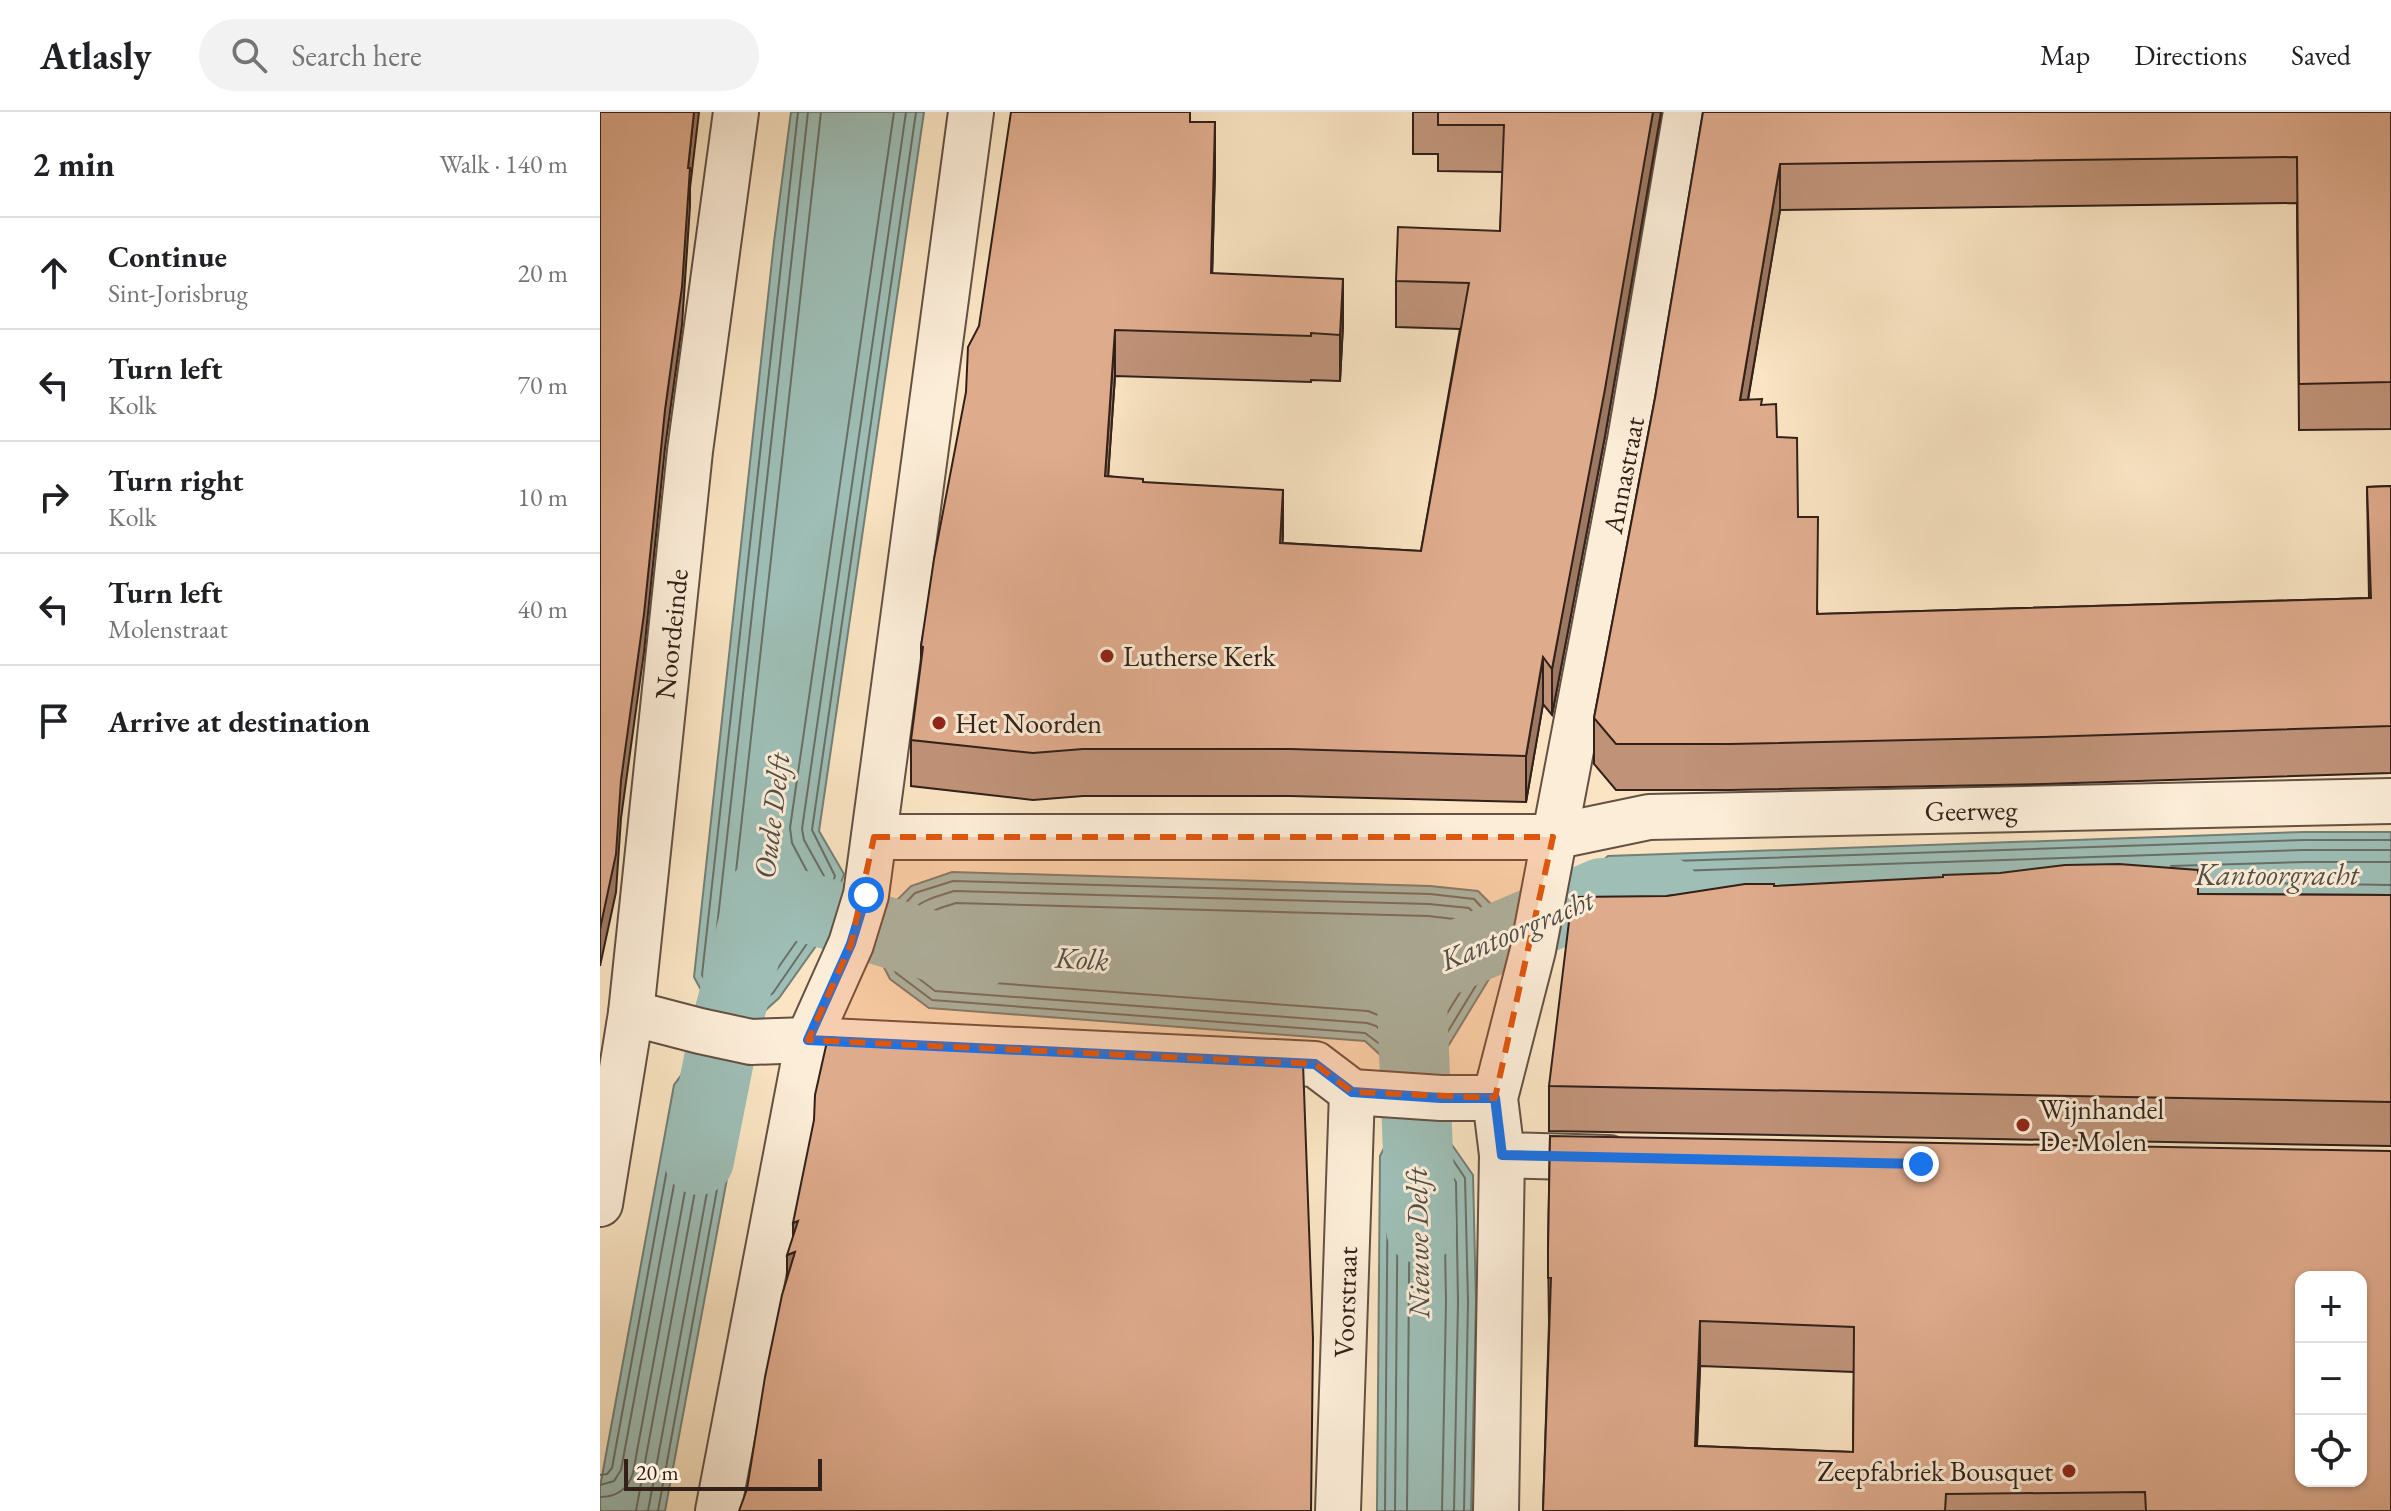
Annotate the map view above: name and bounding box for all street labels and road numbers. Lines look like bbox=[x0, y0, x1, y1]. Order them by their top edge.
street label: Annastraat bbox=[1594, 413, 1652, 538]
street label: Noordeinde bbox=[646, 567, 696, 701]
street label: Geerweg bbox=[1924, 791, 2019, 829]
street label: Voorstraat bbox=[1325, 1245, 1365, 1358]

